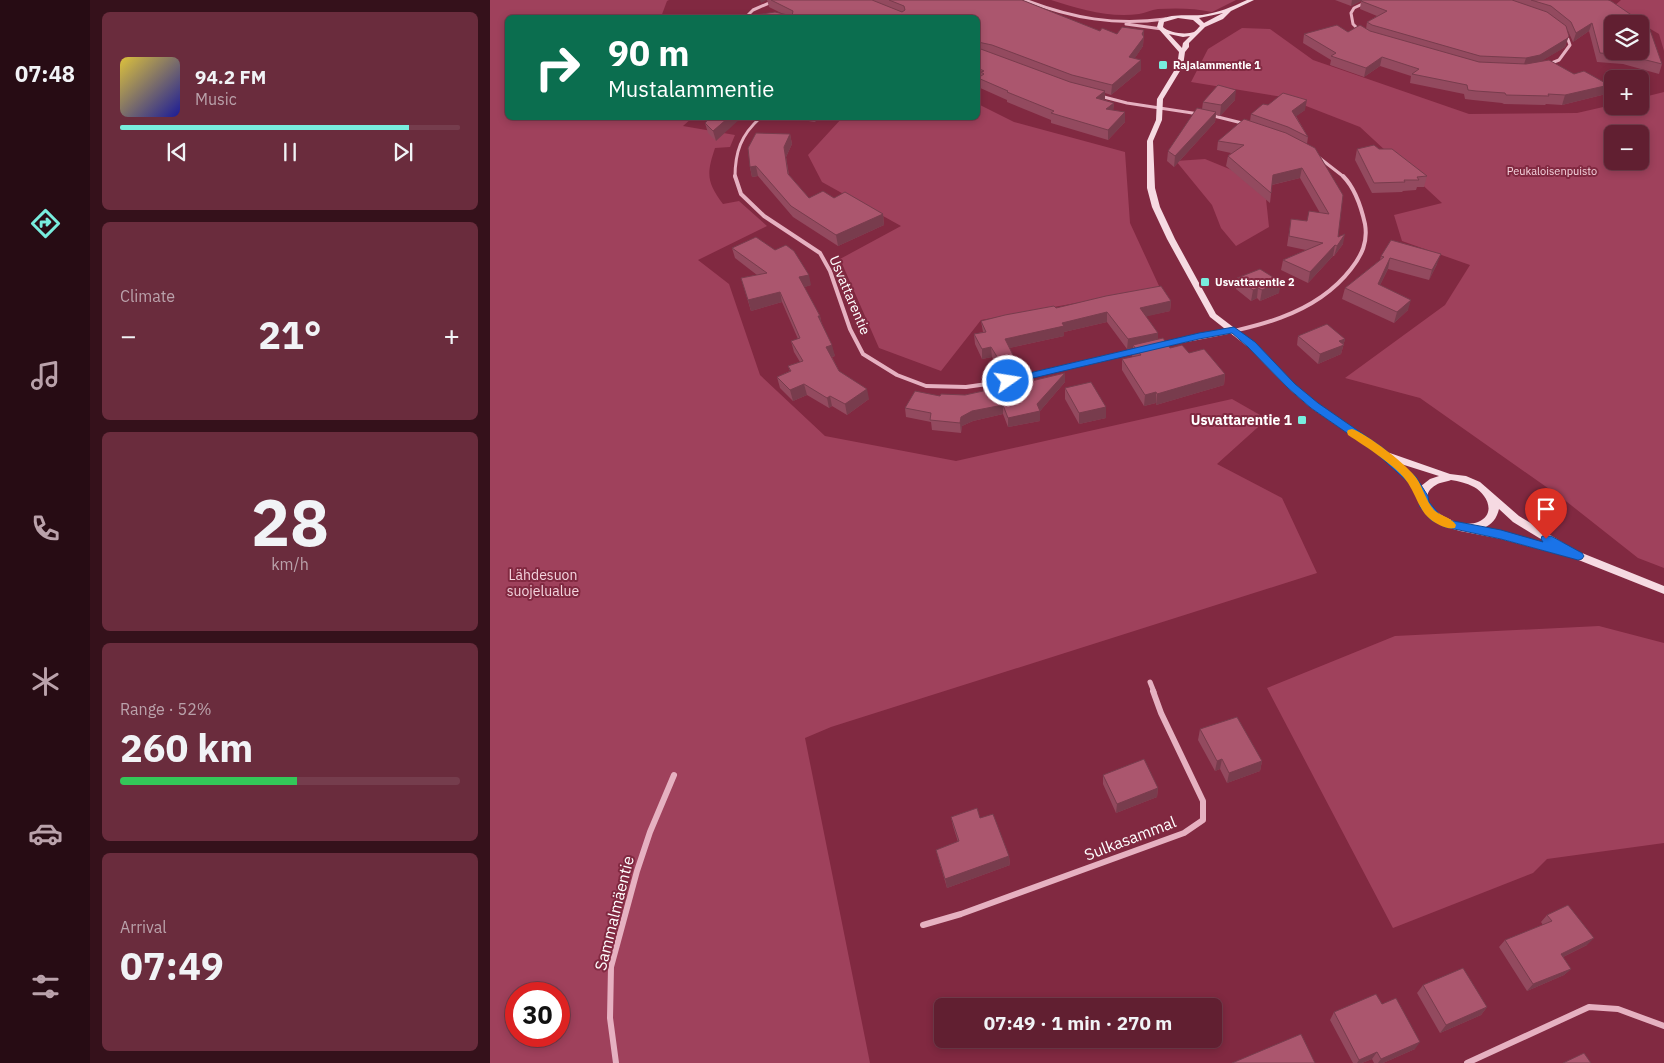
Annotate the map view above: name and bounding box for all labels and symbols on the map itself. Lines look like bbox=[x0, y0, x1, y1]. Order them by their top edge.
place label: Rajalammentie 1 bbox=[1173, 58, 1261, 72]
marker: Rajalammentie 1 bbox=[1157, 59, 1169, 71]
park label: Peukaloisenpuisto bbox=[1507, 164, 1597, 178]
street label: Usvattarentie bbox=[825, 253, 875, 338]
place label: Usvattarentie 2 bbox=[1215, 275, 1295, 289]
marker: Usvattarentie 2 bbox=[1199, 276, 1211, 288]
position arrow bbox=[981, 354, 1033, 406]
place label: Usvattarentie 1 bbox=[1191, 411, 1293, 429]
marker: Usvattarentie 1 bbox=[1296, 414, 1308, 426]
pin bbox=[1525, 488, 1567, 539]
park label: Lähdesuon suojelualue bbox=[507, 566, 580, 600]
street label: Sulkasammal bbox=[1081, 811, 1179, 865]
street label: Sammalmäentie bbox=[590, 853, 638, 972]
speed limit sign: 30 bbox=[505, 982, 570, 1047]

